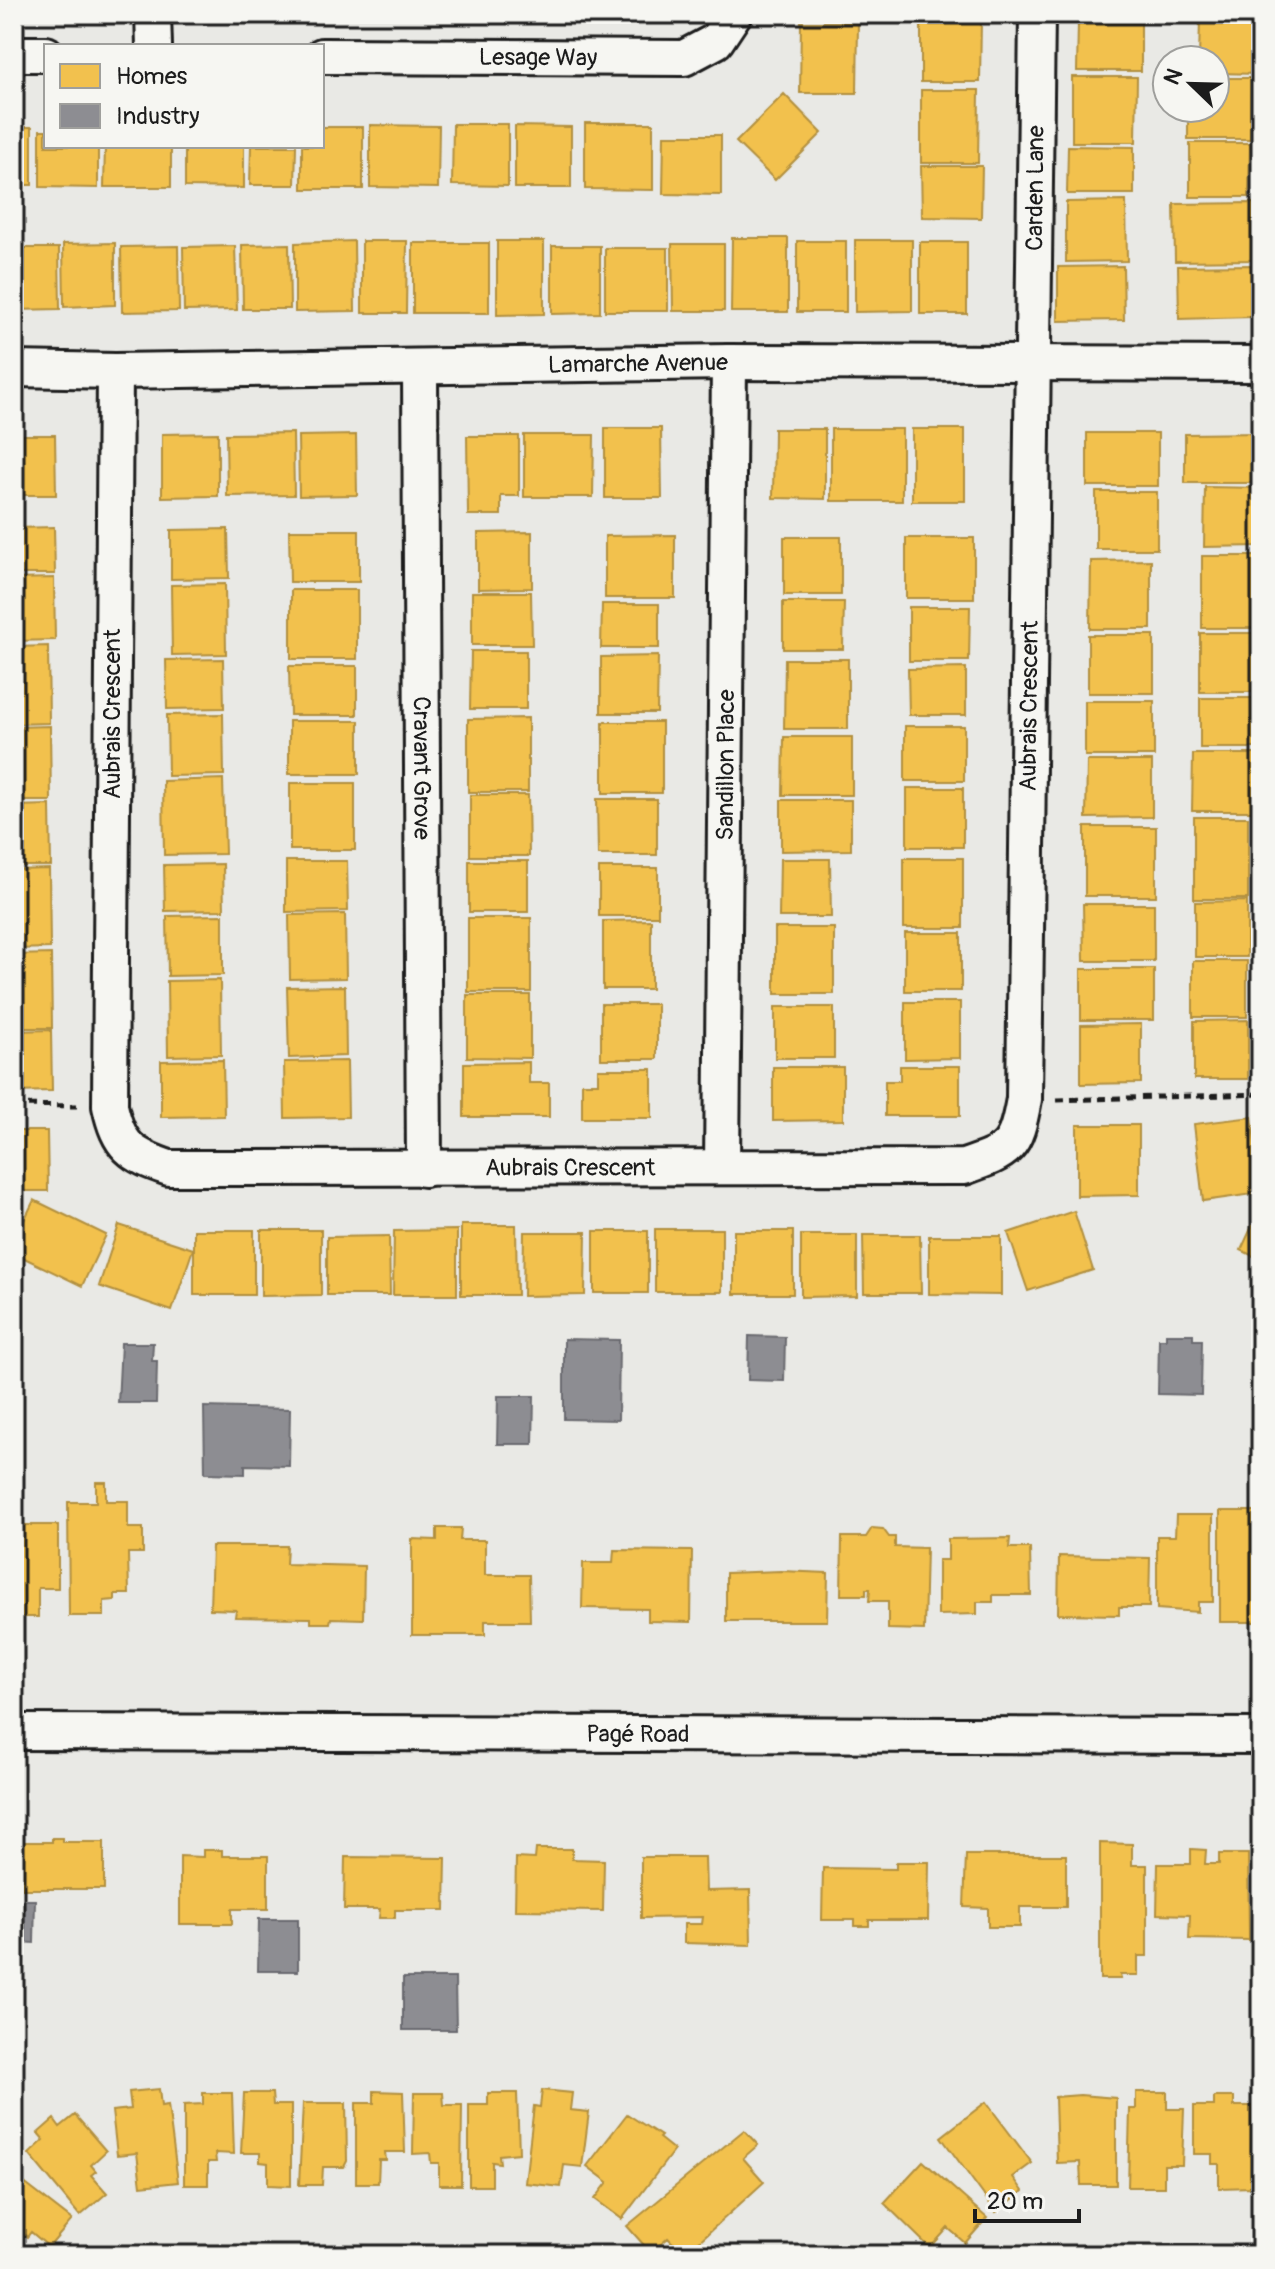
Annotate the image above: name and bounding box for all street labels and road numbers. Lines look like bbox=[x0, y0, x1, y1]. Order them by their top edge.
street label: Lesage Way bbox=[479, 42, 597, 72]
street label: Carden Lane bbox=[1020, 125, 1050, 251]
street label: Lamarche Avenue bbox=[548, 348, 728, 379]
street label: Aubrais Crescent bbox=[1013, 620, 1044, 791]
street label: Aubrais Crescent bbox=[98, 628, 127, 799]
street label: Sandillon Place bbox=[710, 689, 741, 841]
street label: Cravant Grove bbox=[407, 696, 437, 840]
street label: Aubrais Crescent bbox=[485, 1153, 656, 1182]
street label: Pagé Road bbox=[586, 1719, 690, 1749]

